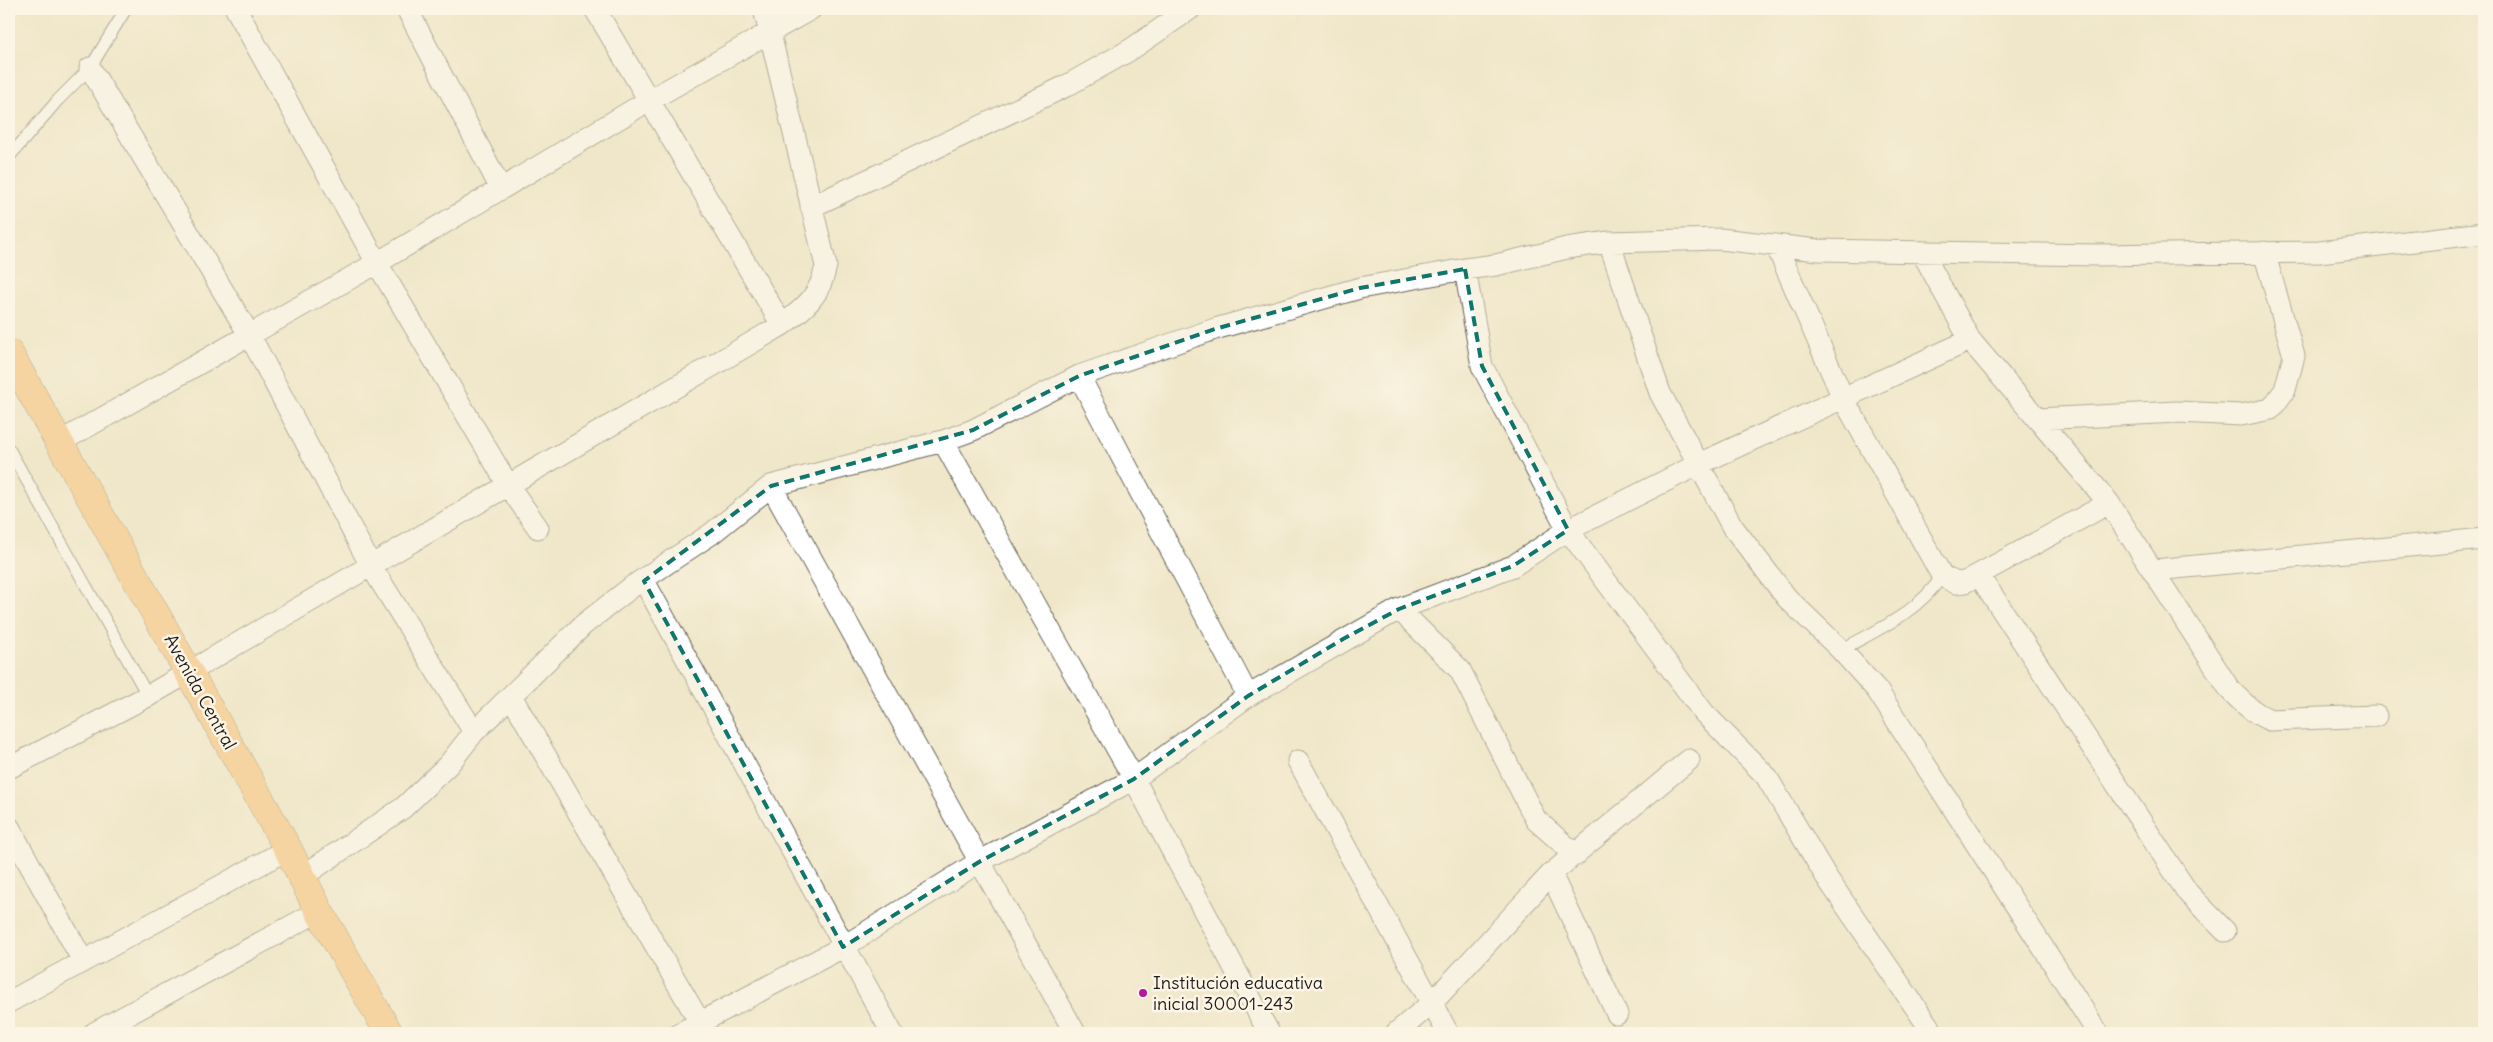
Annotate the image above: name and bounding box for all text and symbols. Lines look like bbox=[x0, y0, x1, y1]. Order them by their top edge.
street label: Avenida Central bbox=[159, 630, 242, 753]
place label: Institución educativa inicial 30001-243 bbox=[1153, 971, 1323, 1015]
marker: Institución educativa inicial 30001-243 bbox=[1137, 987, 1149, 999]

